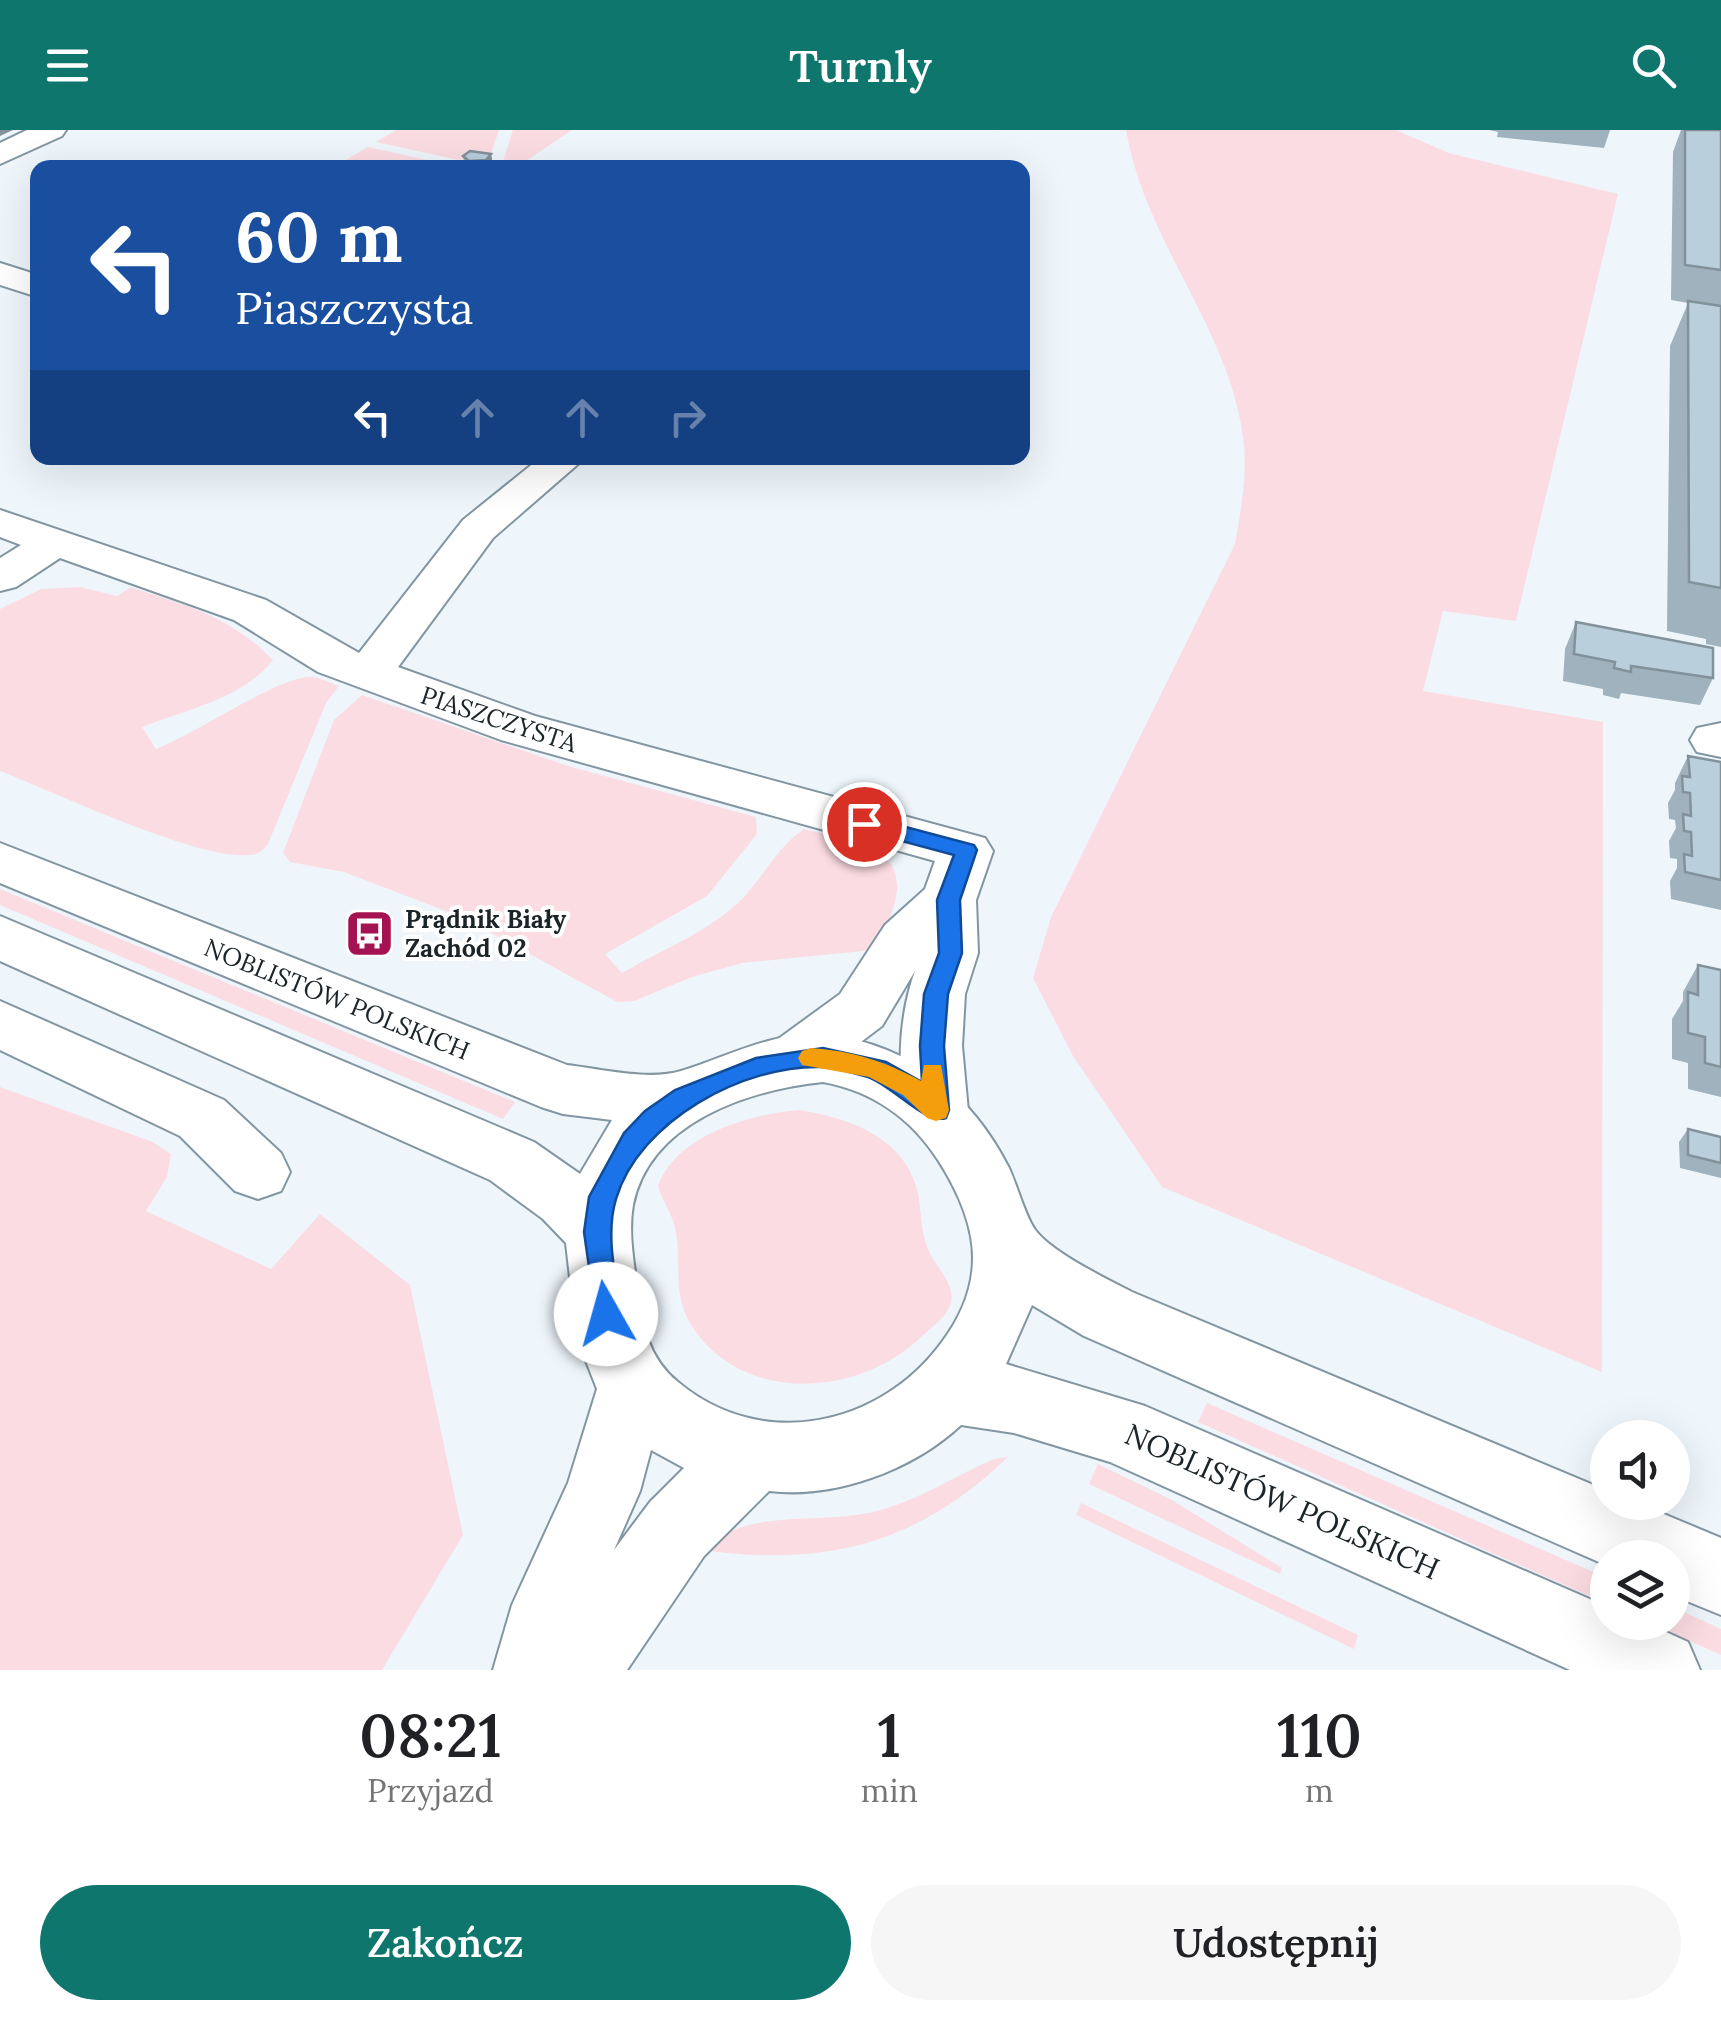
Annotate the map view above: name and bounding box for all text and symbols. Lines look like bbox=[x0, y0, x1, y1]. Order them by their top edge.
text: Turnly bbox=[789, 37, 932, 94]
icon: menu bbox=[40, 38, 95, 93]
icon: search bbox=[1626, 38, 1681, 93]
text: 60 m bbox=[235, 192, 403, 281]
icon: left bbox=[70, 200, 200, 330]
text: Piaszczysta bbox=[235, 279, 474, 336]
icon: left bbox=[345, 390, 400, 445]
icon: ahead bbox=[450, 390, 505, 445]
icon: ahead bbox=[555, 390, 610, 445]
icon: right bbox=[660, 390, 715, 445]
street label: PIASZCZYSTA bbox=[417, 679, 581, 759]
pin bbox=[822, 782, 907, 867]
icon: arrive bbox=[837, 797, 892, 852]
place label: Prądnik Biały Zachód 02 bbox=[405, 903, 567, 964]
bus stop icon: Prądnik Biały Zachód 02 bbox=[344, 907, 396, 959]
street label: NOBLISTÓW POLSKICH bbox=[200, 931, 474, 1067]
position arrow bbox=[554, 1262, 658, 1366]
street label: NOBLISTÓW POLSKICH bbox=[1119, 1415, 1445, 1588]
map controls bbox=[1590, 1420, 1690, 1640]
button: sound bbox=[1590, 1420, 1690, 1520]
button: layers bbox=[1590, 1540, 1690, 1640]
text: 08:21 bbox=[359, 1697, 502, 1773]
text: 1 bbox=[878, 1697, 901, 1773]
text: 110 bbox=[1277, 1697, 1362, 1773]
text: Przyjazd bbox=[367, 1770, 494, 1811]
text: min bbox=[861, 1770, 918, 1811]
text: m bbox=[1305, 1770, 1334, 1811]
button: Zakończ bbox=[40, 1885, 851, 2000]
button: Udostępnij bbox=[871, 1885, 1681, 2000]

